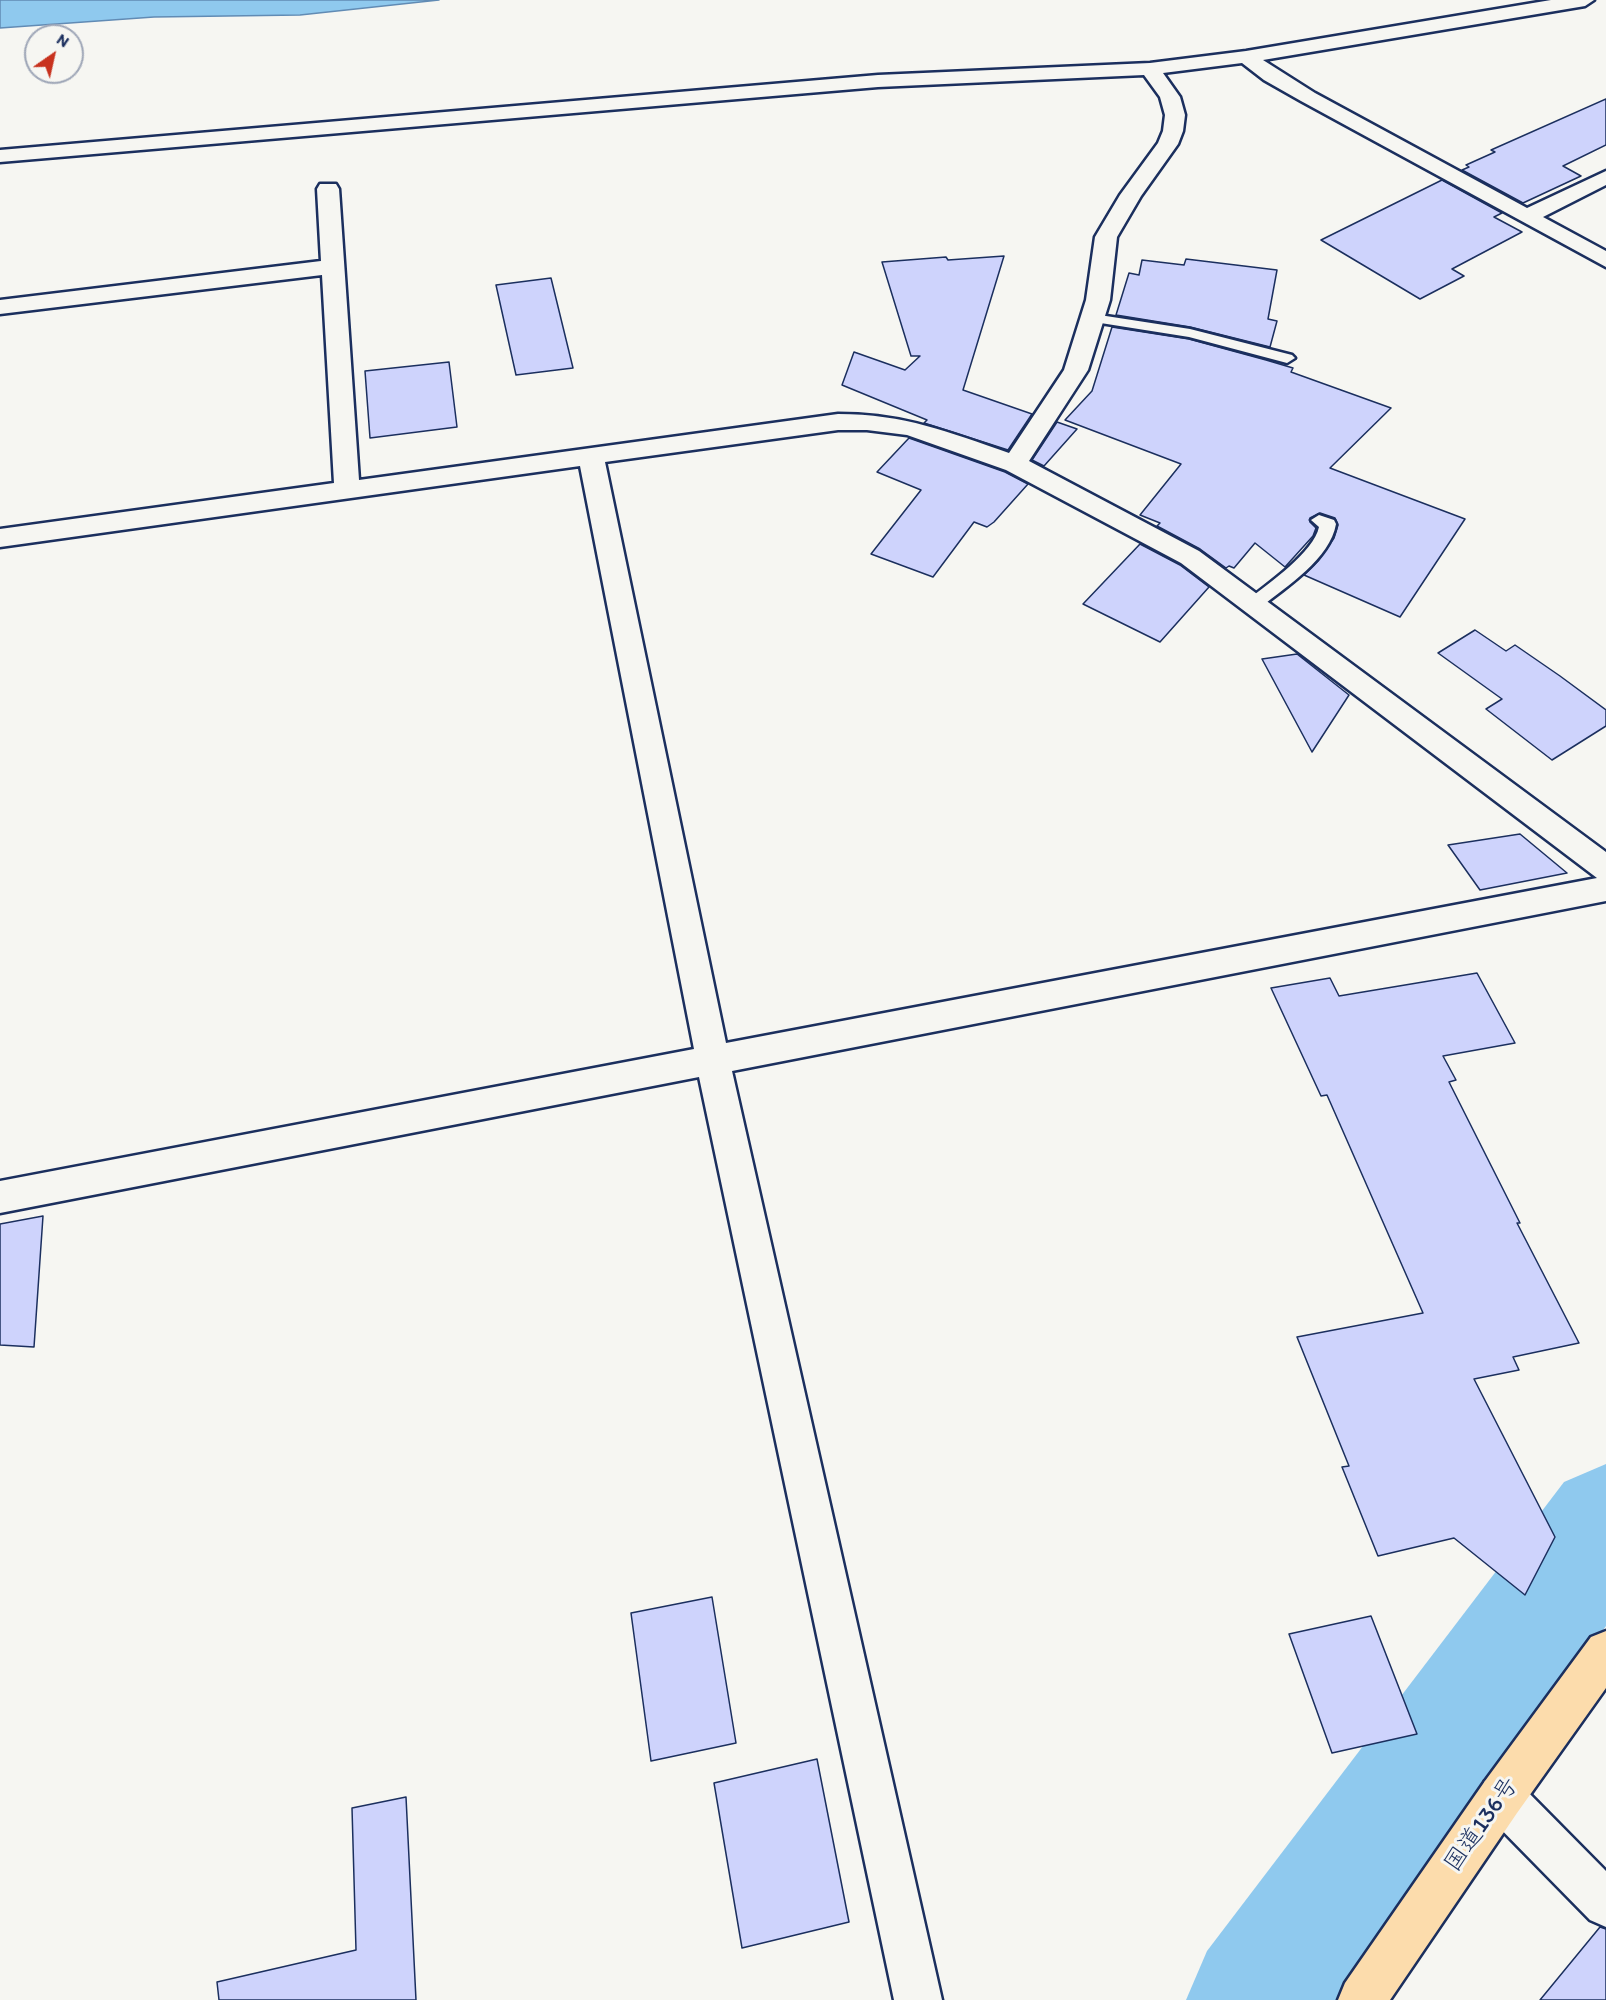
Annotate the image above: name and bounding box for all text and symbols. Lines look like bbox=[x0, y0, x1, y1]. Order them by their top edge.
north arrow bbox=[24, 24, 84, 84]
text: N bbox=[53, 29, 73, 51]
street label: 国道136号 bbox=[1439, 1772, 1525, 1878]

